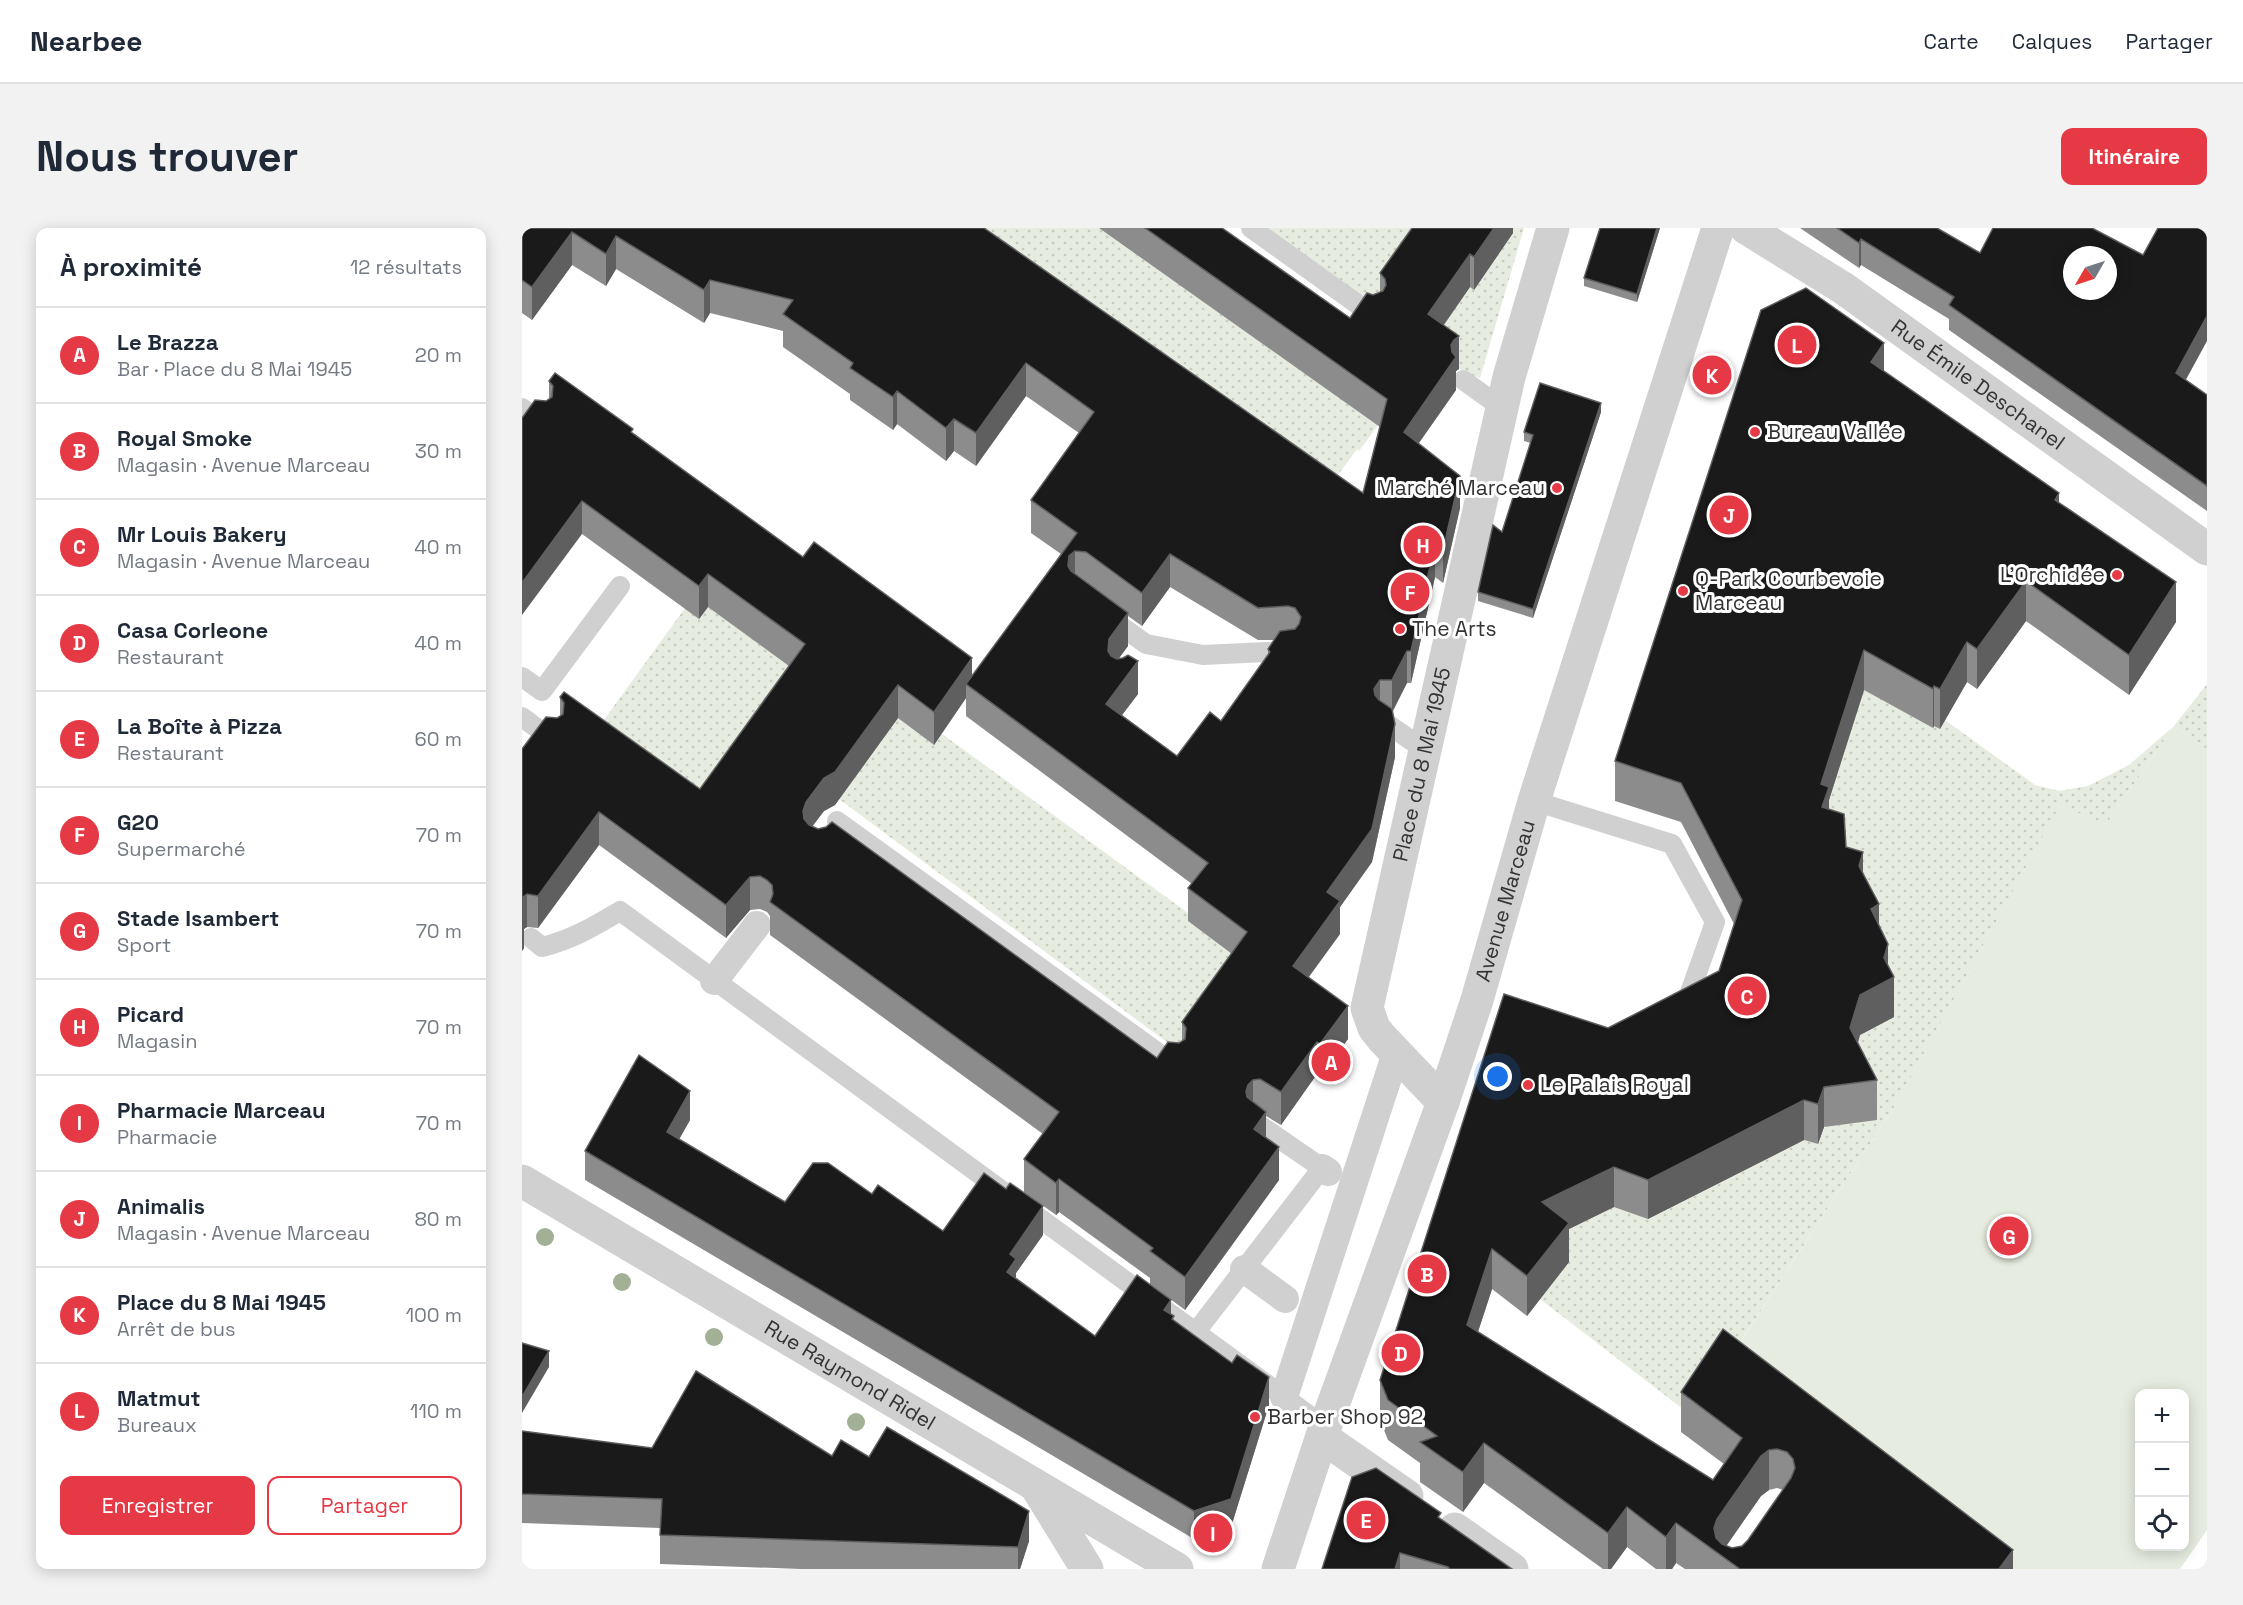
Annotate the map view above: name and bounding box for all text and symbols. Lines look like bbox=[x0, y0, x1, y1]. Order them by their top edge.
text: Nearbee bbox=[30, 23, 142, 59]
text: Carte bbox=[1924, 28, 1979, 55]
text: Calques bbox=[2012, 28, 2092, 55]
text: Partager bbox=[2125, 28, 2213, 55]
button: Itinéraire bbox=[2061, 128, 2207, 185]
text: Nous trouver bbox=[36, 130, 298, 183]
north arrow bbox=[2063, 246, 2117, 300]
text: À proximité bbox=[60, 250, 202, 284]
text: 12 résultats bbox=[350, 254, 462, 280]
street label: Rue Émile Deschanel bbox=[1886, 313, 2070, 456]
pin: L bbox=[1778, 322, 1816, 368]
text: Le Brazza bbox=[117, 328, 219, 356]
text: A bbox=[73, 342, 86, 368]
text: 20 m bbox=[415, 342, 462, 368]
pin: K bbox=[1692, 352, 1732, 398]
text: Bar · Place du 8 Mai 1945 bbox=[117, 356, 352, 382]
place label: Bureau Vallée bbox=[1767, 418, 1903, 445]
text: Royal Smoke bbox=[117, 424, 252, 452]
marker: Bureau Vallée bbox=[1748, 425, 1762, 439]
text: B bbox=[73, 438, 86, 464]
text: 30 m bbox=[415, 438, 462, 464]
text: Magasin · Avenue Marceau bbox=[117, 452, 370, 478]
place label: Marché Marceau bbox=[1377, 474, 1545, 501]
marker: Marché Marceau bbox=[1550, 481, 1564, 495]
pin: J bbox=[1710, 492, 1748, 538]
text: Mr Louis Bakery bbox=[117, 520, 287, 548]
pin: H bbox=[1404, 522, 1442, 568]
text: C bbox=[73, 534, 86, 560]
text: 40 m bbox=[414, 534, 462, 560]
text: Magasin · Avenue Marceau bbox=[117, 548, 370, 574]
place label: L'Orchidée bbox=[2000, 561, 2105, 588]
place label: Q-Park Courbevoie Marceau bbox=[1695, 565, 1882, 616]
marker: L'Orchidée bbox=[2110, 568, 2124, 582]
pin: F bbox=[1390, 570, 1430, 614]
marker: Q-Park Courbevoie Marceau bbox=[1676, 584, 1690, 598]
place label: The Arts bbox=[1412, 615, 1497, 642]
text: Casa Corleone bbox=[117, 616, 268, 644]
marker: The Arts bbox=[1393, 622, 1407, 636]
text: D bbox=[73, 630, 86, 656]
text: 40 m bbox=[414, 630, 462, 656]
text: Restaurant bbox=[117, 644, 224, 670]
street label: Place du 8 Mai 1945 bbox=[1386, 665, 1456, 864]
text: La Boîte à Pizza bbox=[117, 712, 282, 740]
text: E bbox=[74, 726, 85, 752]
text: 60 m bbox=[415, 726, 462, 752]
text: Restaurant bbox=[117, 740, 224, 766]
text: G20 bbox=[117, 808, 159, 836]
street label: Avenue Marceau bbox=[1469, 817, 1541, 985]
text: F bbox=[74, 822, 85, 848]
text: 70 m bbox=[416, 822, 462, 848]
text: Supermarché bbox=[117, 836, 246, 862]
text: Stade Isambert bbox=[117, 904, 279, 932]
text: G bbox=[73, 918, 86, 944]
text: 70 m bbox=[416, 918, 462, 944]
text: Sport bbox=[117, 932, 171, 958]
pin: C bbox=[1728, 974, 1766, 1018]
text: Picard bbox=[117, 1000, 184, 1028]
text: H bbox=[73, 1014, 86, 1040]
text: 70 m bbox=[416, 1014, 462, 1040]
text: Magasin bbox=[117, 1028, 198, 1054]
pin: A bbox=[1312, 1040, 1350, 1084]
your location bbox=[1483, 1062, 1512, 1091]
place label: Le Palais Royal bbox=[1540, 1071, 1689, 1098]
marker: Le Palais Royal bbox=[1521, 1078, 1535, 1092]
text: Pharmacie Marceau bbox=[117, 1096, 326, 1124]
text: I bbox=[77, 1110, 82, 1136]
text: 70 m bbox=[416, 1110, 462, 1136]
text: Pharmacie bbox=[117, 1124, 217, 1150]
text: Animalis bbox=[117, 1192, 205, 1220]
text: J bbox=[73, 1206, 86, 1232]
text: 80 m bbox=[414, 1206, 462, 1232]
pin: G bbox=[1990, 1214, 2028, 1258]
text: Magasin · Avenue Marceau bbox=[117, 1220, 370, 1246]
pin: B bbox=[1408, 1252, 1446, 1296]
text: Place du 8 Mai 1945 bbox=[117, 1288, 326, 1316]
text: K bbox=[73, 1302, 86, 1328]
text: 100 m bbox=[406, 1302, 462, 1328]
street label: Rue Raymond Ridel bbox=[760, 1314, 941, 1436]
text: Arrêt de bus bbox=[117, 1316, 236, 1342]
pin: D bbox=[1382, 1330, 1420, 1376]
text: Matmut bbox=[117, 1384, 201, 1412]
map controls bbox=[2135, 1389, 2189, 1551]
button: + bbox=[2135, 1389, 2189, 1443]
text: L bbox=[74, 1398, 85, 1424]
text: 110 m bbox=[410, 1398, 462, 1424]
place label: Barber Shop 92 bbox=[1267, 1403, 1423, 1430]
marker: Barber Shop 92 bbox=[1248, 1410, 1262, 1424]
text: Bureaux bbox=[117, 1412, 197, 1438]
button: − bbox=[2135, 1443, 2189, 1497]
button: Enregistrer bbox=[60, 1476, 255, 1535]
button: Partager bbox=[267, 1476, 462, 1535]
button: locate bbox=[2135, 1497, 2189, 1551]
pin: E bbox=[1346, 1498, 1386, 1542]
pin: I bbox=[1194, 1510, 1232, 1556]

